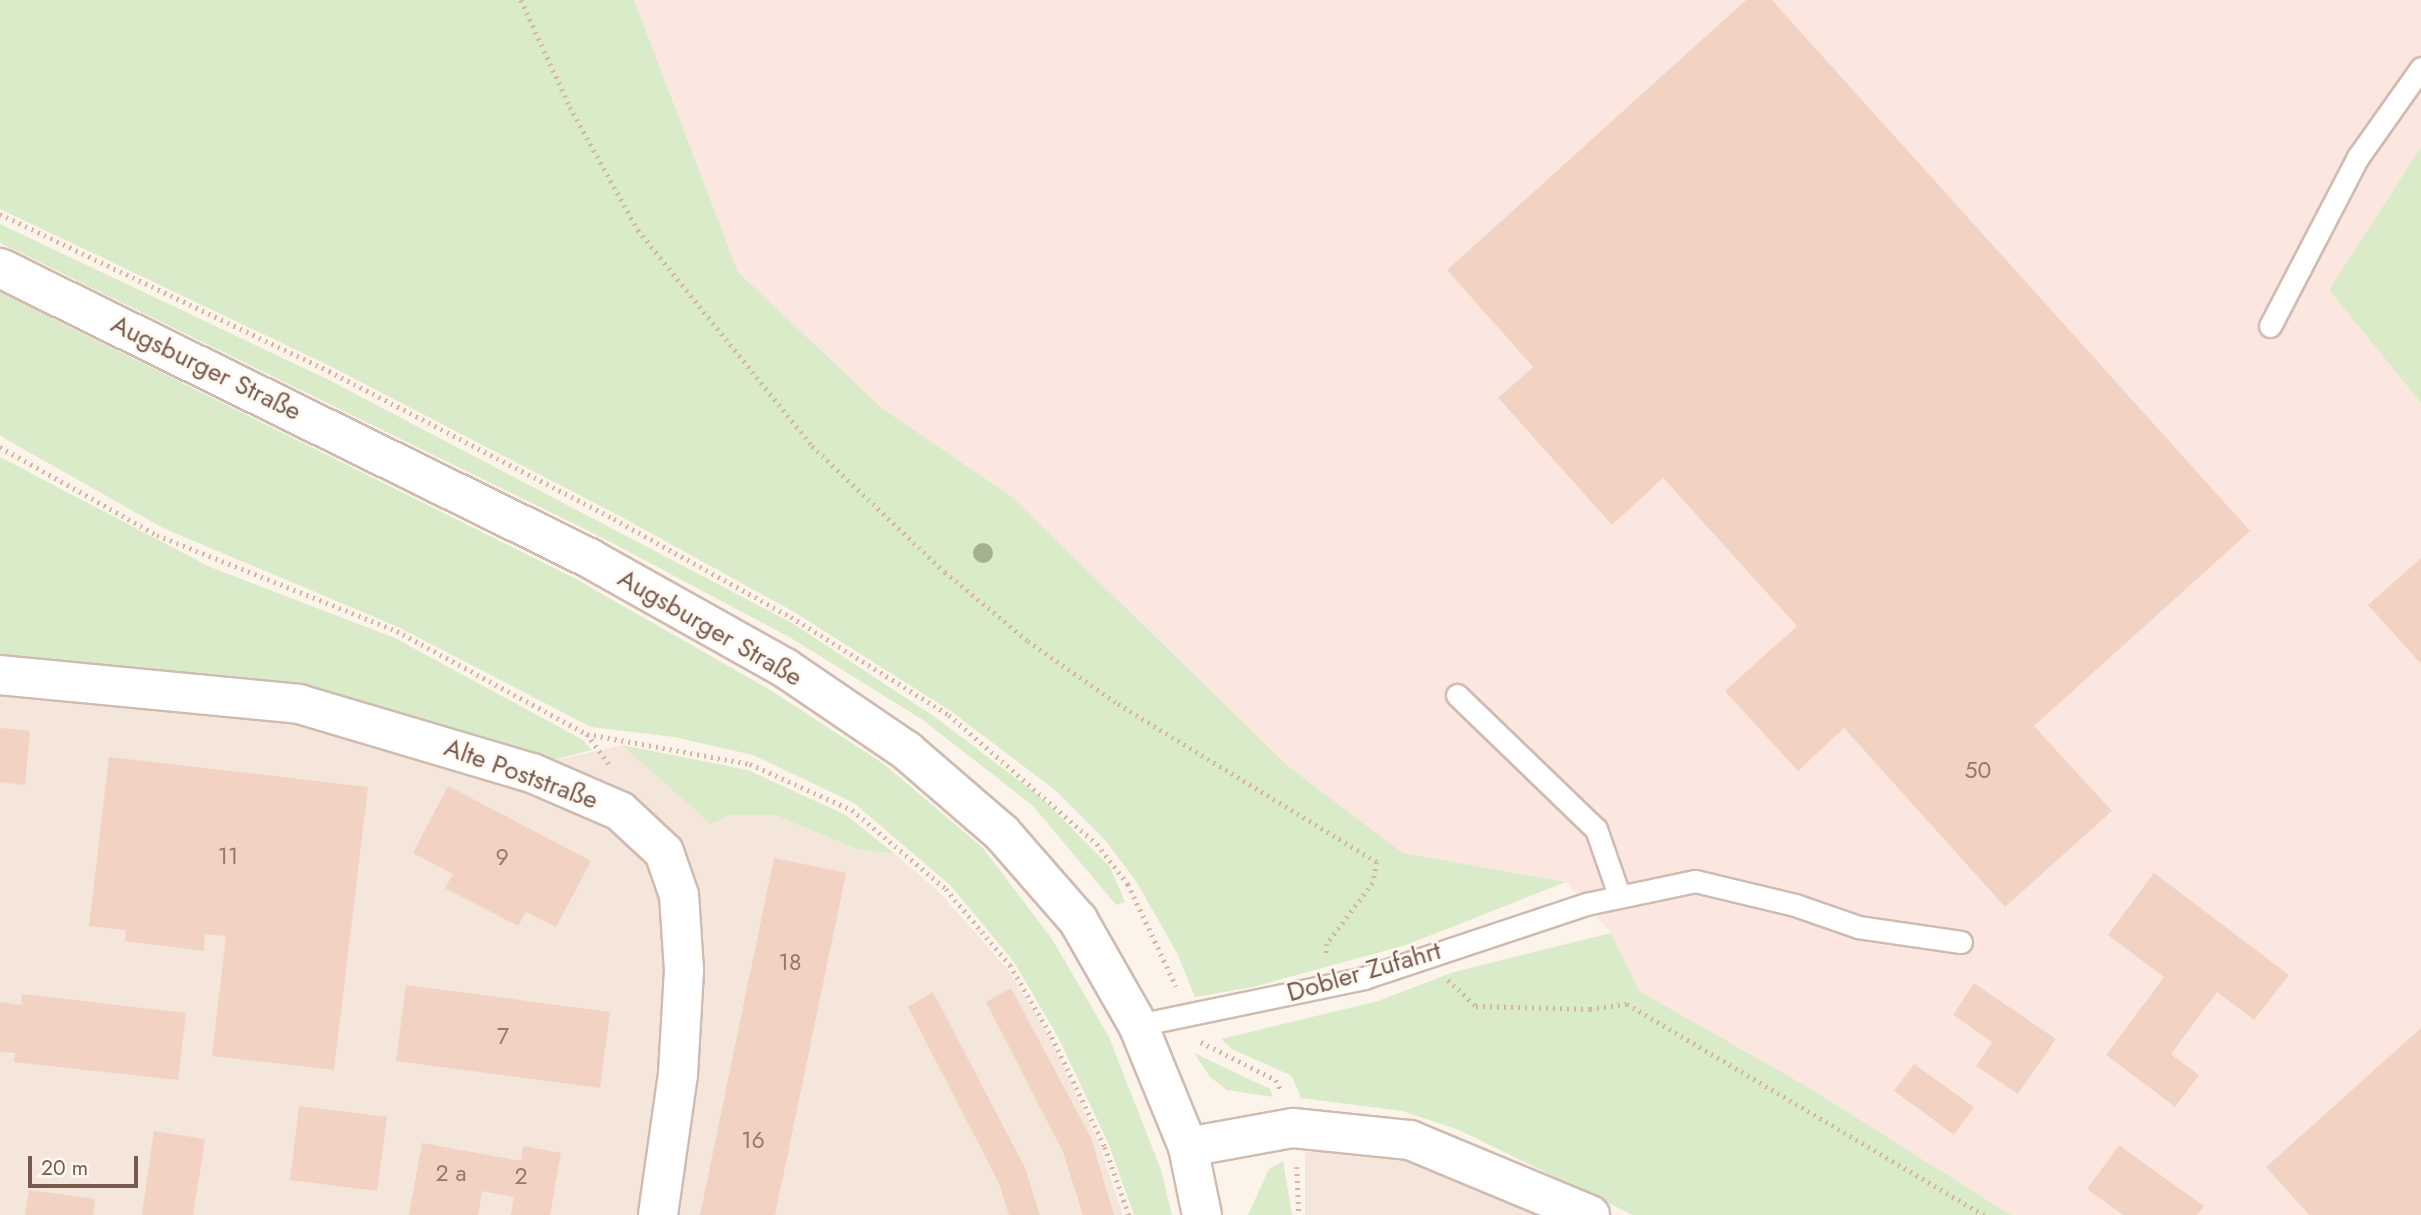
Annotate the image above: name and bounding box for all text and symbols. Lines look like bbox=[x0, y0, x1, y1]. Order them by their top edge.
street label: Augsburger Straße bbox=[106, 308, 306, 428]
street label: Augsburger Straße bbox=[612, 563, 808, 693]
street label: Alte Poststraße bbox=[440, 732, 602, 816]
house number: 50 bbox=[1965, 756, 1991, 784]
house number: 11 bbox=[218, 842, 238, 870]
house number: 9 bbox=[495, 843, 509, 871]
street label: Dobler Zufahrt bbox=[1283, 935, 1445, 1009]
house number: 18 bbox=[779, 948, 801, 976]
house number: 7 bbox=[497, 1022, 509, 1050]
house number: 16 bbox=[741, 1126, 765, 1154]
scale bar bbox=[32, 1142, 142, 1186]
text: 20 m bbox=[41, 1153, 88, 1183]
house number: 2 a bbox=[435, 1159, 467, 1187]
house number: 2 bbox=[514, 1162, 528, 1190]

